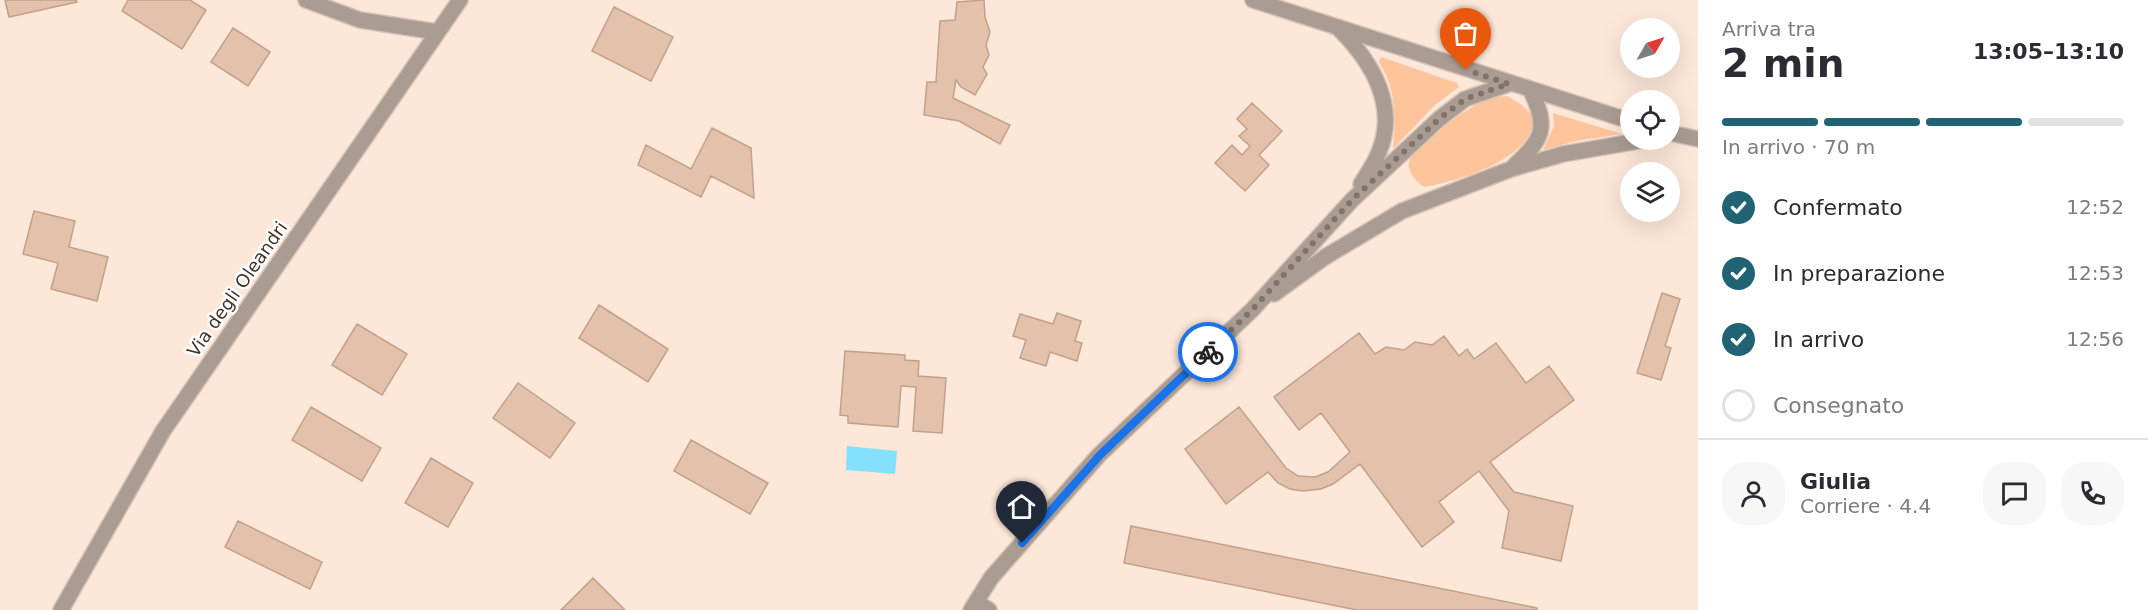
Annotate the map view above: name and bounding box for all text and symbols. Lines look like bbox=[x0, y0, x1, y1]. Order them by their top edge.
pin bbox=[1440, 8, 1491, 70]
icon: bag bbox=[1449, 17, 1482, 50]
text: Arriva tra bbox=[1722, 17, 1816, 41]
north arrow bbox=[1620, 18, 1680, 78]
map controls bbox=[1620, 18, 1680, 222]
text: 13:05–13:10 bbox=[1973, 39, 2124, 64]
text: 2 min bbox=[1722, 41, 1844, 86]
button: locate bbox=[1620, 90, 1680, 150]
text: In arrivo · 70 m bbox=[1722, 135, 1875, 159]
button: layers bbox=[1620, 162, 1680, 222]
icon: check bbox=[1722, 191, 1755, 224]
text: Confermato bbox=[1773, 195, 1903, 220]
text: 12:52 bbox=[2066, 195, 2124, 219]
street label: Via degli Oleandri bbox=[183, 218, 291, 360]
icon: check bbox=[1722, 257, 1755, 290]
text: In preparazione bbox=[1773, 261, 1945, 286]
text: 12:53 bbox=[2066, 261, 2124, 285]
courier bbox=[1178, 322, 1238, 382]
icon: check bbox=[1722, 323, 1755, 356]
text: In arrivo bbox=[1773, 327, 1864, 352]
text: 12:56 bbox=[2066, 327, 2124, 351]
icon: bike bbox=[1192, 336, 1225, 369]
text: Consegnato bbox=[1773, 393, 1904, 418]
button: person bbox=[1722, 462, 1785, 525]
button: chat bbox=[1983, 462, 2046, 525]
button: phone bbox=[2061, 462, 2124, 525]
text: Giulia bbox=[1800, 469, 1871, 494]
pin bbox=[996, 481, 1047, 543]
icon: home bbox=[1005, 490, 1038, 523]
text: Corriere · 4.4 bbox=[1800, 494, 1931, 518]

